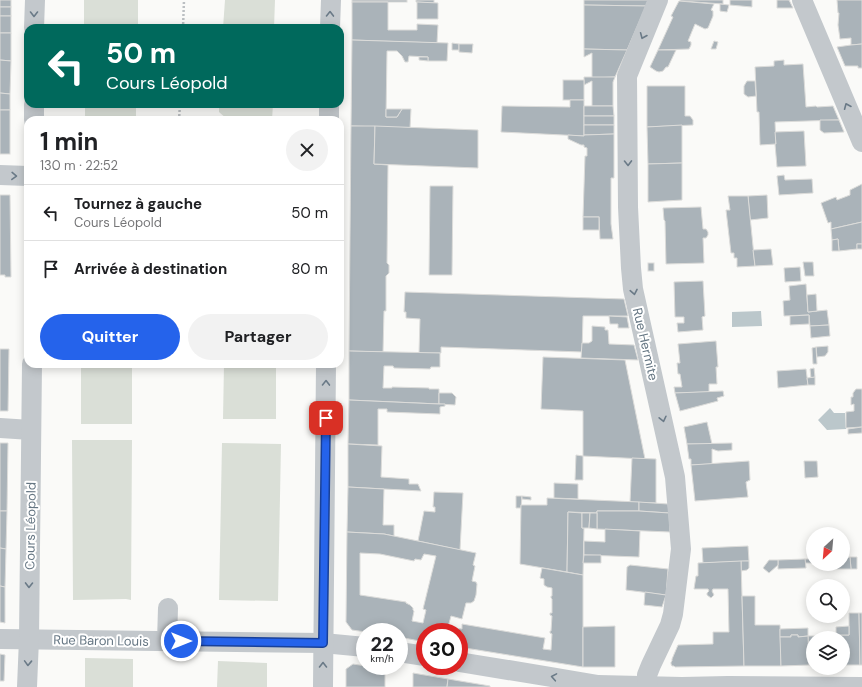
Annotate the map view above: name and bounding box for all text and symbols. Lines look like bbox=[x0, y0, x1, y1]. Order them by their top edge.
one-way arrow bbox=[30, 11, 38, 17]
one-way arrow bbox=[326, 11, 335, 17]
one-way arrow bbox=[640, 32, 648, 39]
text: 50 m bbox=[106, 35, 176, 72]
icon: left bbox=[40, 40, 92, 92]
text: Cours Léopold bbox=[106, 71, 228, 95]
one-way arrow bbox=[843, 103, 851, 110]
text: 1 min bbox=[40, 126, 98, 157]
button: close bbox=[286, 129, 328, 171]
text: 130 m · 22:52 bbox=[40, 157, 118, 174]
one-way arrow bbox=[623, 160, 632, 166]
one-way arrow bbox=[11, 171, 17, 180]
text: Tournez à gauche bbox=[74, 194, 202, 214]
icon: left bbox=[40, 202, 62, 224]
text: 50 m bbox=[291, 203, 328, 223]
text: Cours Léopold bbox=[74, 214, 162, 231]
icon: arrive bbox=[40, 258, 62, 280]
text: Arrivée à destination bbox=[74, 259, 227, 279]
text: 80 m bbox=[291, 259, 328, 279]
one-way arrow bbox=[630, 289, 638, 295]
street label: Rue Hermite bbox=[629, 306, 662, 382]
button: Quitter bbox=[40, 314, 180, 360]
button: Partager bbox=[188, 314, 328, 360]
one-way arrow bbox=[322, 380, 330, 386]
pin bbox=[309, 401, 343, 435]
icon: arrive bbox=[315, 407, 337, 429]
one-way arrow bbox=[658, 416, 666, 422]
street label: Cours Léopold bbox=[21, 482, 40, 570]
north arrow bbox=[806, 527, 850, 571]
map controls bbox=[806, 527, 850, 675]
button: search bbox=[806, 579, 850, 623]
one-way arrow bbox=[25, 582, 33, 588]
position arrow bbox=[160, 620, 202, 662]
speed limit sign: 30 bbox=[416, 623, 468, 675]
street label: Rue Baron Louis bbox=[53, 631, 149, 650]
text: 22 bbox=[370, 631, 394, 657]
button: layers bbox=[806, 631, 850, 675]
text: km/h bbox=[370, 652, 394, 665]
one-way arrow bbox=[24, 660, 32, 666]
one-way arrow bbox=[319, 662, 327, 668]
one-way arrow bbox=[551, 674, 557, 682]

